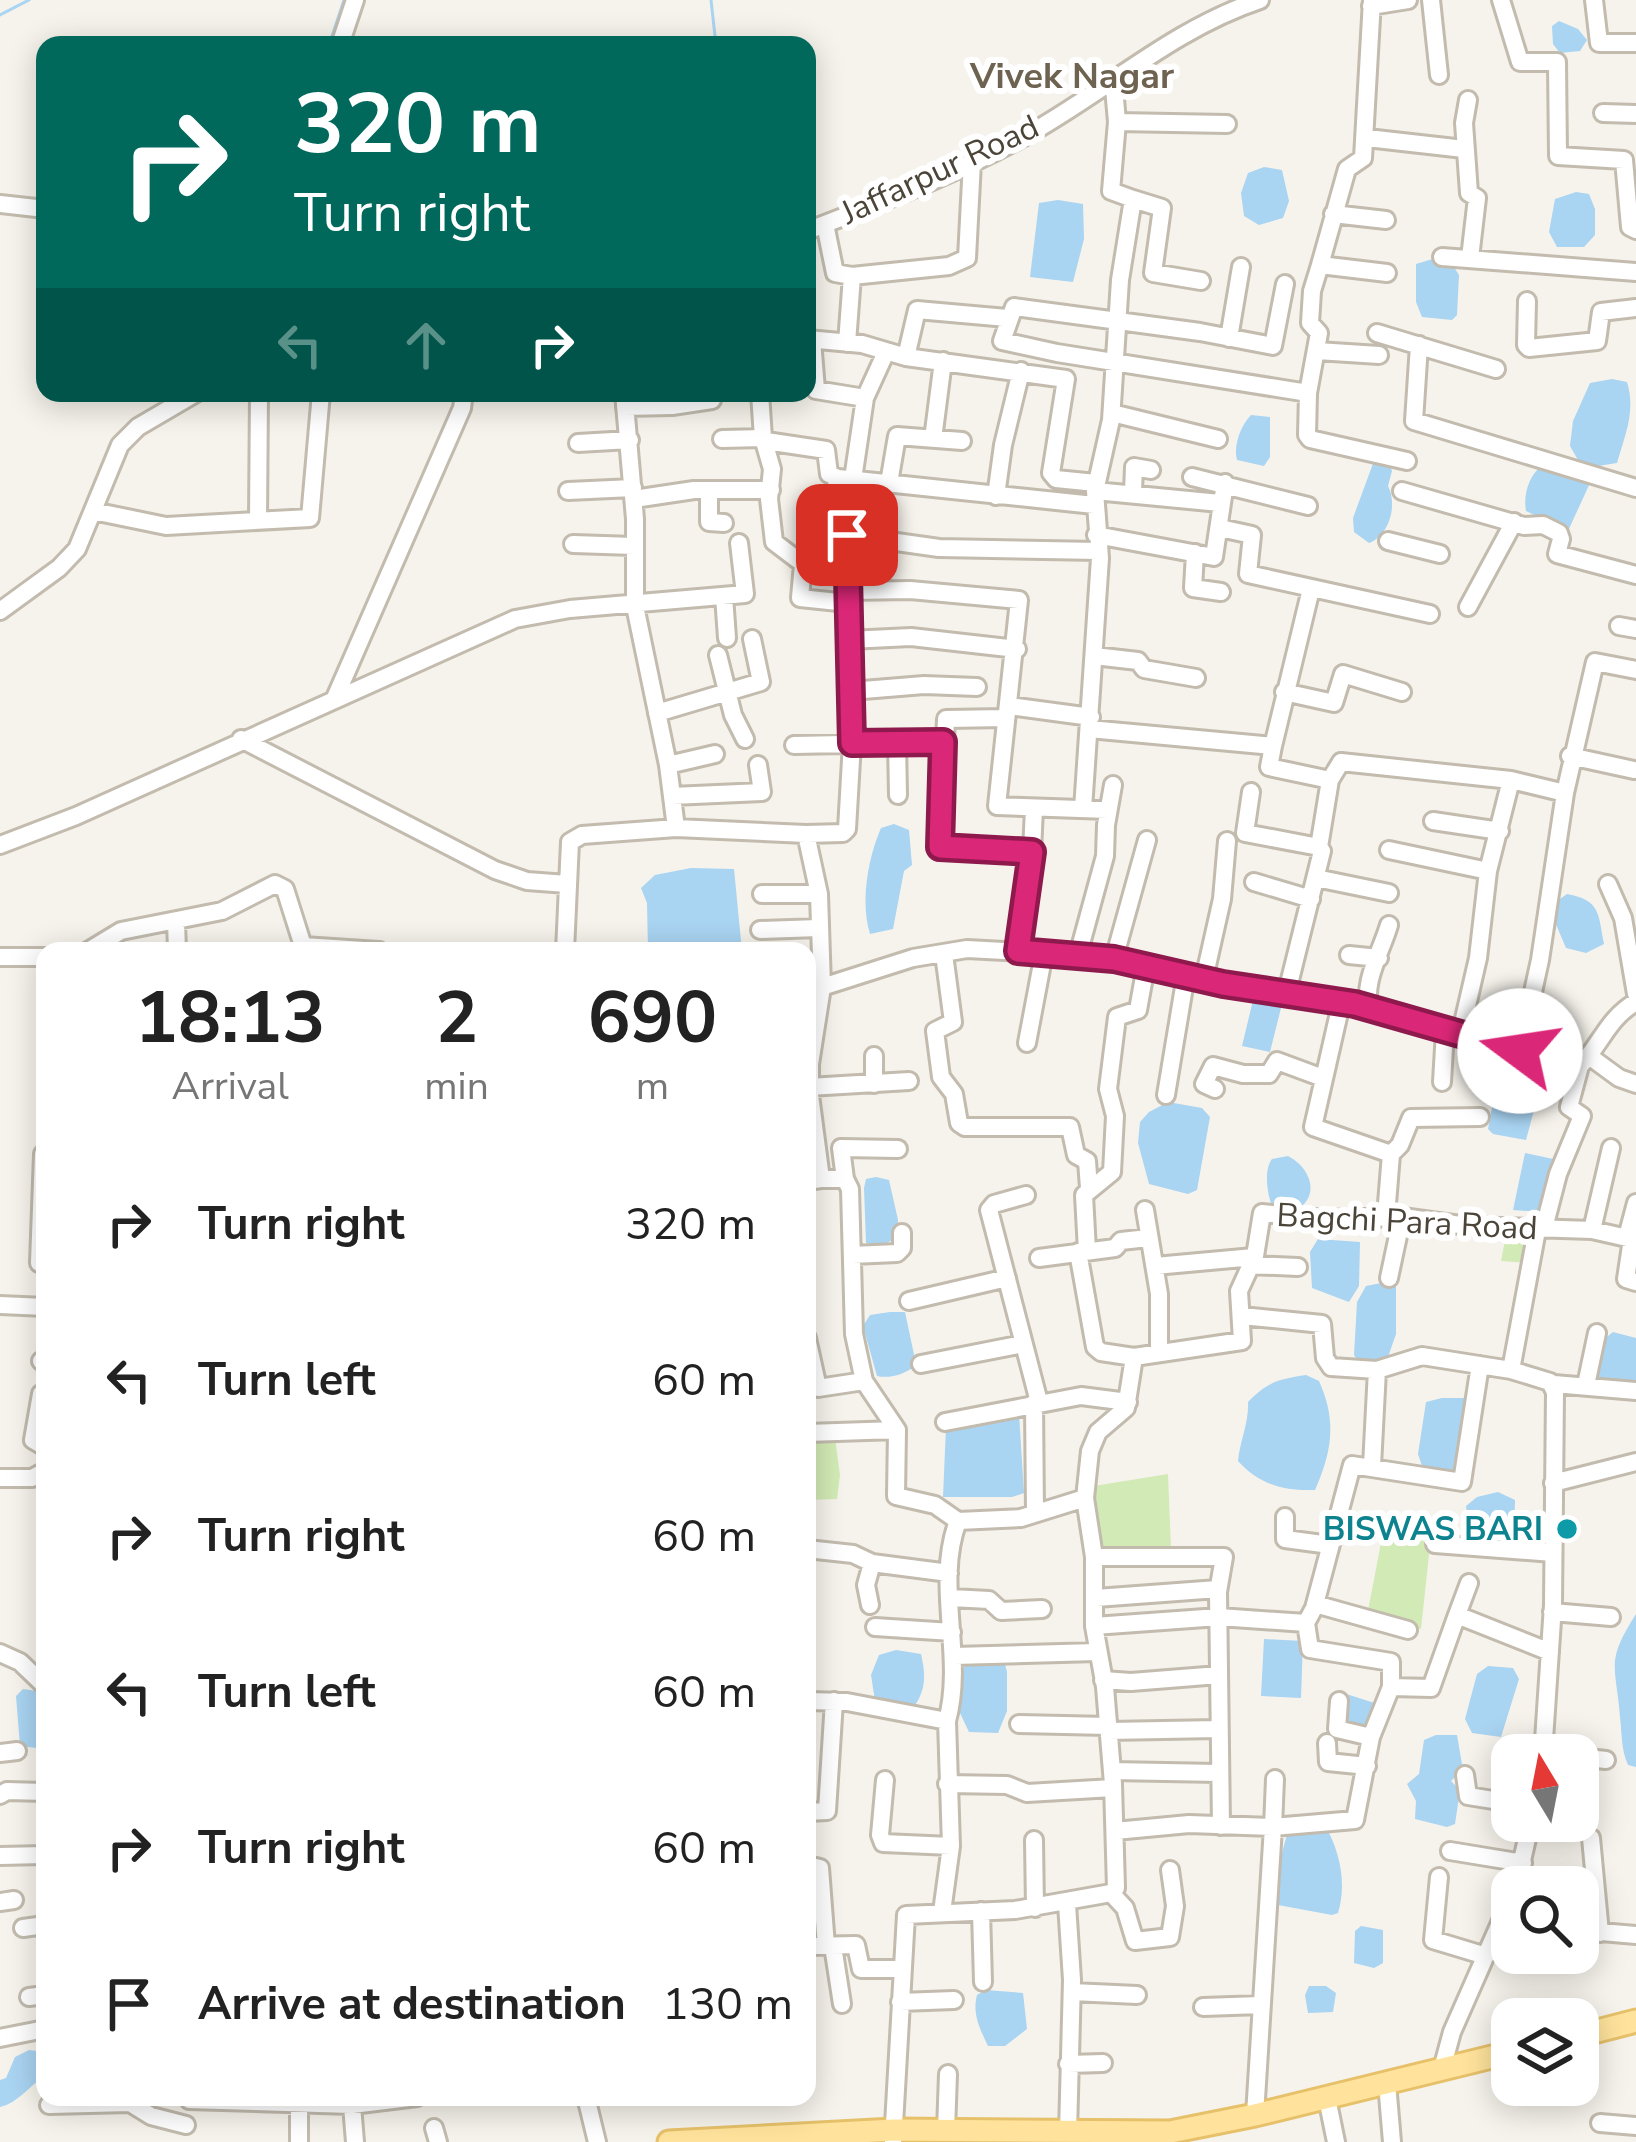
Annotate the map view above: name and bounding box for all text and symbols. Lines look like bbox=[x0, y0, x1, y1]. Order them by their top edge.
district label: Vivek Nagar bbox=[969, 52, 1174, 101]
text: 320 m bbox=[294, 67, 542, 182]
icon: right bbox=[96, 84, 252, 240]
street label: Jaffarpur Road bbox=[833, 104, 1046, 236]
text: Turn right bbox=[294, 176, 530, 250]
icon: left bbox=[267, 312, 333, 378]
icon: ahead bbox=[393, 312, 459, 378]
icon: right bbox=[519, 312, 585, 378]
pin bbox=[796, 484, 898, 586]
icon: arrive bbox=[814, 502, 880, 568]
text: 18:13 bbox=[135, 969, 325, 1067]
text: 2 bbox=[435, 969, 478, 1067]
text: 690 bbox=[588, 969, 717, 1067]
position arrow bbox=[1457, 988, 1583, 1114]
text: Arrival bbox=[171, 1060, 289, 1113]
text: min bbox=[424, 1060, 489, 1113]
text: m bbox=[636, 1060, 669, 1113]
icon: right bbox=[96, 1191, 162, 1257]
street label: Bagchi Para Road bbox=[1275, 1193, 1539, 1251]
text: Turn right bbox=[198, 1194, 405, 1255]
text: 320 m bbox=[625, 1194, 756, 1255]
icon: left bbox=[96, 1347, 162, 1413]
text: Turn left bbox=[198, 1350, 376, 1411]
text: 60 m bbox=[652, 1350, 756, 1411]
icon: right bbox=[96, 1503, 162, 1569]
text: Turn right bbox=[198, 1506, 405, 1567]
text: 60 m bbox=[652, 1506, 756, 1567]
place label: BISWAS BARI bbox=[1323, 1507, 1543, 1552]
marker: BISWAS BARI bbox=[1554, 1516, 1580, 1542]
icon: left bbox=[96, 1659, 162, 1725]
text: Turn left bbox=[198, 1662, 376, 1723]
text: 60 m bbox=[652, 1662, 756, 1723]
north arrow bbox=[1491, 1734, 1599, 1842]
map controls bbox=[1491, 1734, 1599, 2106]
icon: right bbox=[96, 1815, 162, 1881]
text: Turn right bbox=[198, 1818, 405, 1879]
text: 60 m bbox=[652, 1818, 756, 1879]
button: search bbox=[1491, 1866, 1599, 1974]
icon: arrive bbox=[96, 1971, 162, 2037]
text: Arrive at destination bbox=[198, 1974, 626, 2035]
text: 130 m bbox=[662, 1974, 793, 2035]
button: layers bbox=[1491, 1998, 1599, 2106]

